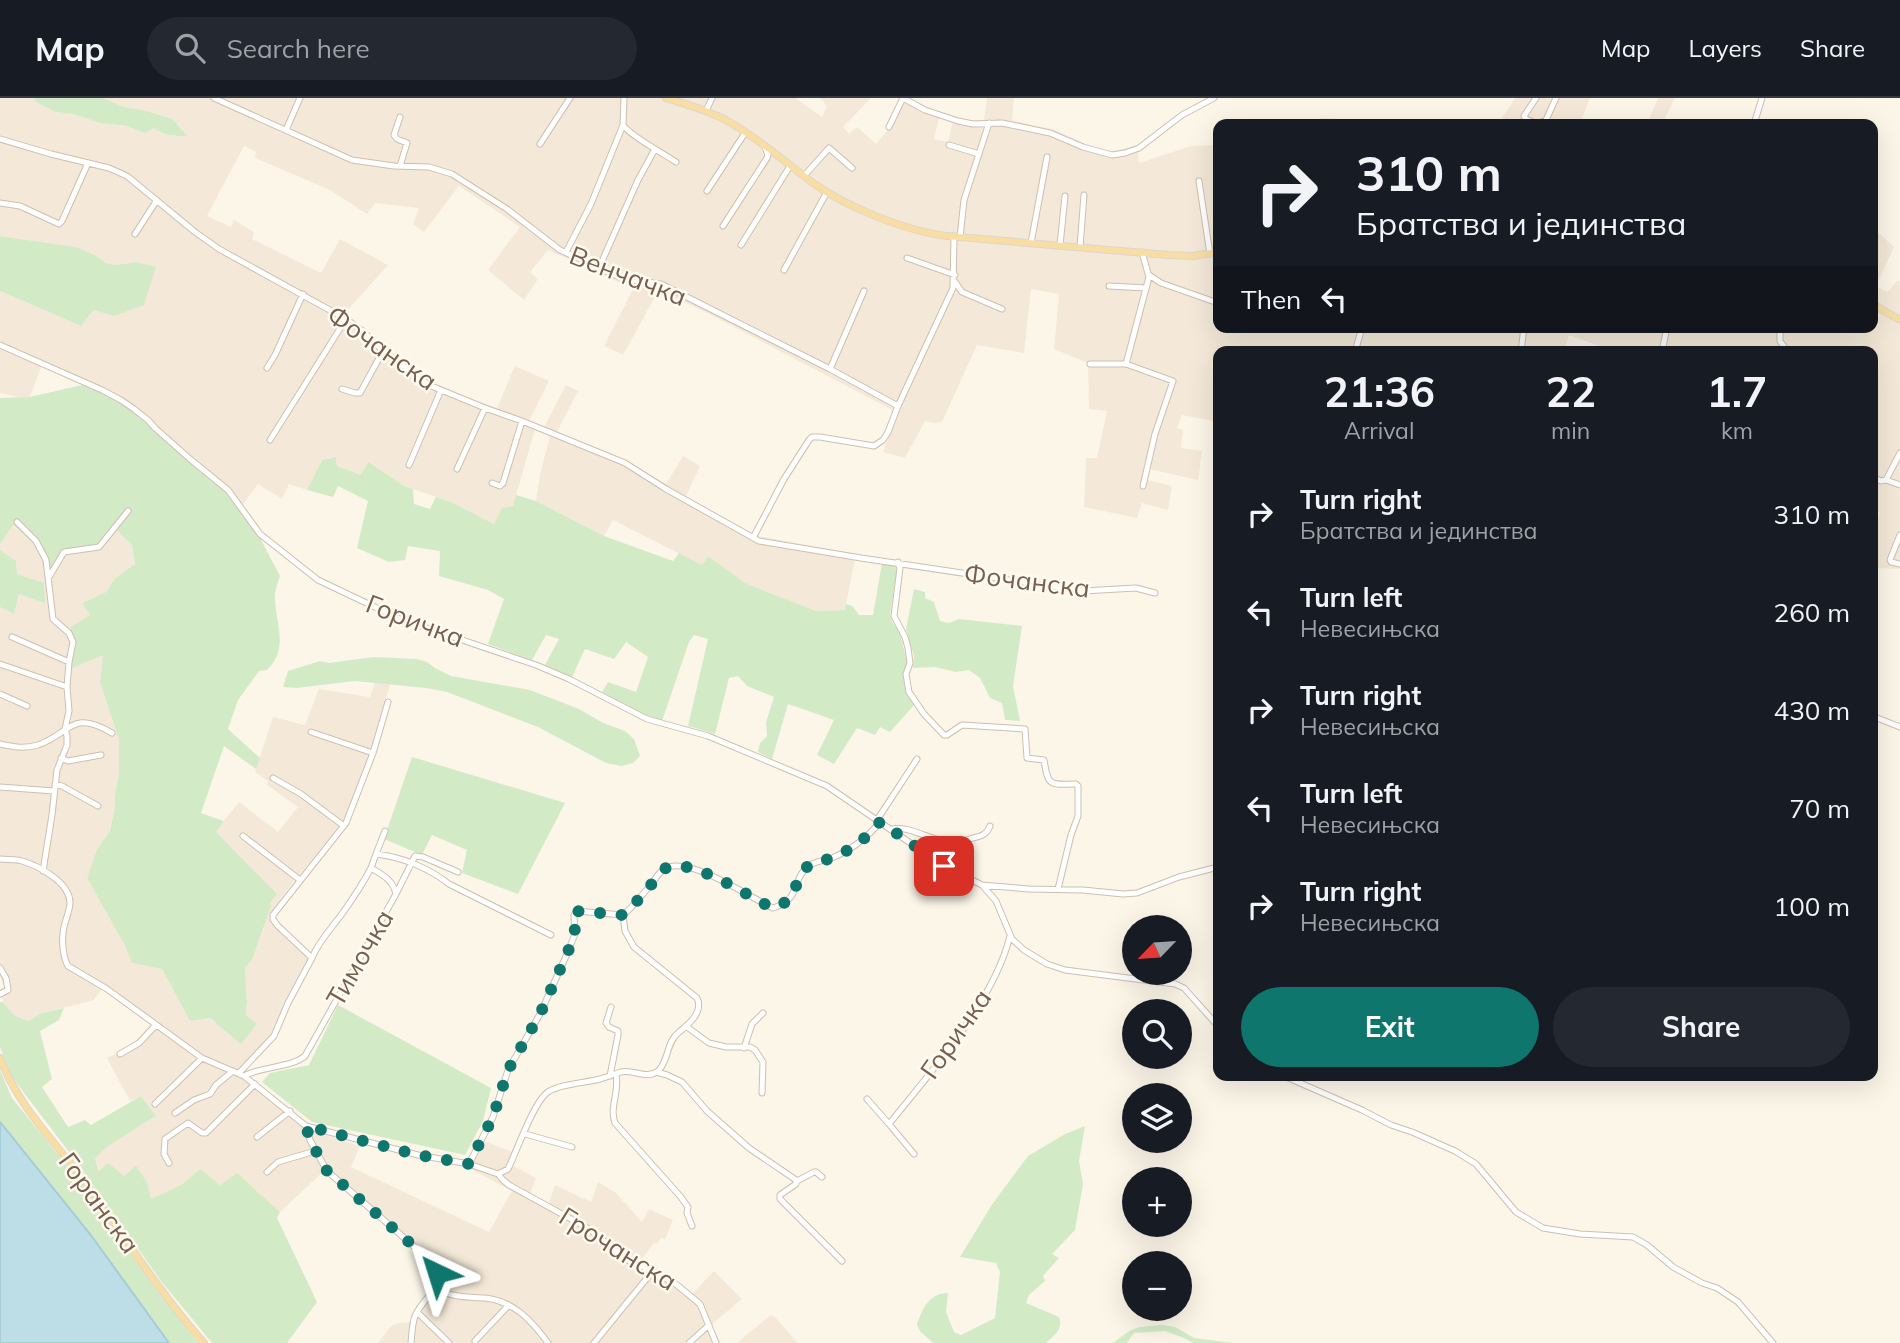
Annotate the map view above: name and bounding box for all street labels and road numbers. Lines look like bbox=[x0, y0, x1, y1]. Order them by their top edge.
street label: Венчачка bbox=[565, 238, 691, 313]
street label: Фочанска bbox=[321, 298, 444, 397]
street label: Фочанска bbox=[962, 556, 1092, 605]
street label: Горичка bbox=[362, 587, 469, 654]
street label: Тимочка bbox=[319, 903, 400, 1012]
street label: Горичка bbox=[913, 982, 998, 1085]
street label: Горанска bbox=[52, 1146, 147, 1260]
street label: Грочанска bbox=[553, 1200, 683, 1298]

